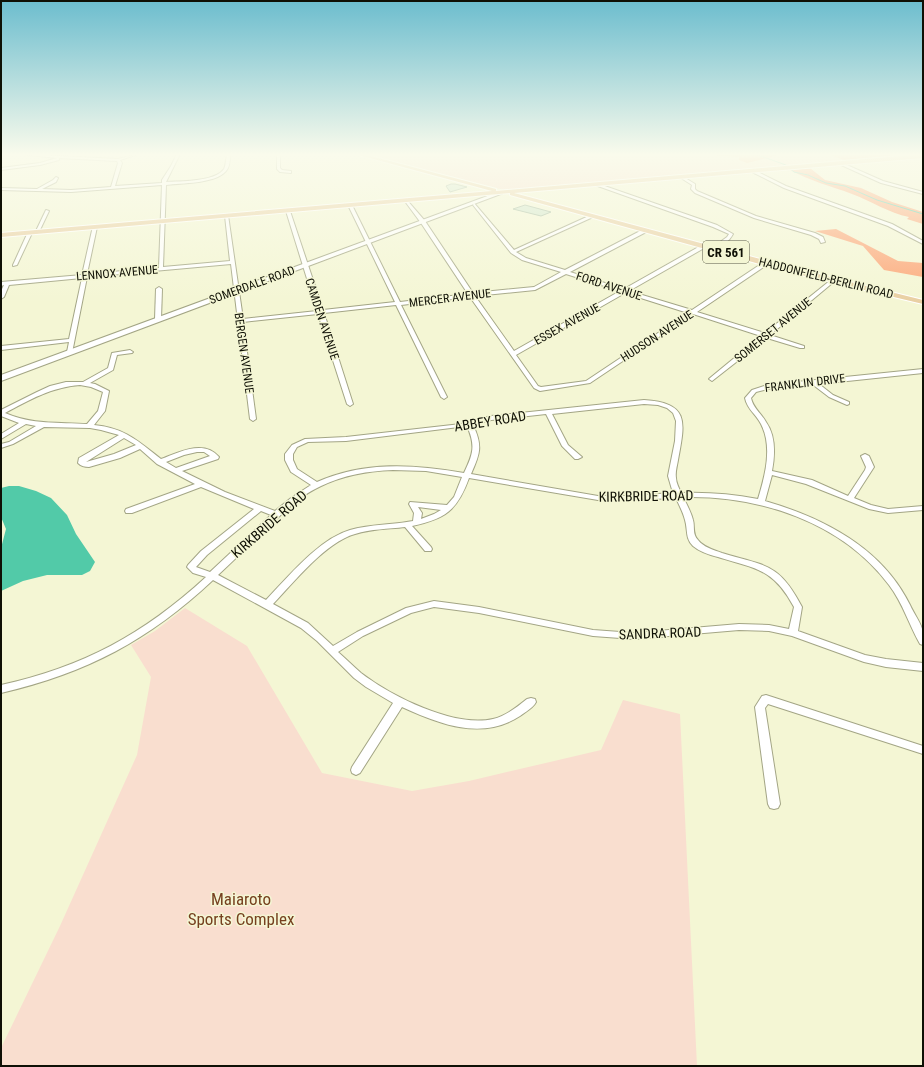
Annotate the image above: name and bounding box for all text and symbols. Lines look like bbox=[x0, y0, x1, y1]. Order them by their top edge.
road number: CR 561 bbox=[703, 241, 749, 263]
street label: HADDONFIELD-BERLIN ROAD bbox=[757, 255, 895, 302]
street label: LENNOX AVENUE bbox=[75, 262, 159, 284]
street label: SOMERDALE ROAD bbox=[207, 263, 297, 307]
street label: FORD AVENUE bbox=[574, 269, 644, 303]
street label: CAMDEN AVENUE bbox=[302, 276, 342, 362]
street label: MERCER AVENUE bbox=[408, 286, 492, 310]
street label: SOMERSET AVENUE bbox=[732, 295, 814, 365]
street label: ESSEX AVENUE bbox=[532, 300, 602, 348]
street label: HUDSON AVENUE bbox=[618, 307, 696, 365]
street label: BERGEN AVENUE bbox=[231, 312, 257, 394]
street label: FRANKLIN DRIVE bbox=[764, 371, 846, 395]
street label: ABBEY ROAD bbox=[453, 407, 527, 435]
street label: KIRKBRIDE ROAD bbox=[228, 487, 310, 561]
street label: KIRKBRIDE ROAD bbox=[599, 487, 693, 505]
street label: SANDRA ROAD bbox=[619, 624, 702, 642]
park label: Maiaroto Sports Complex bbox=[188, 889, 294, 929]

